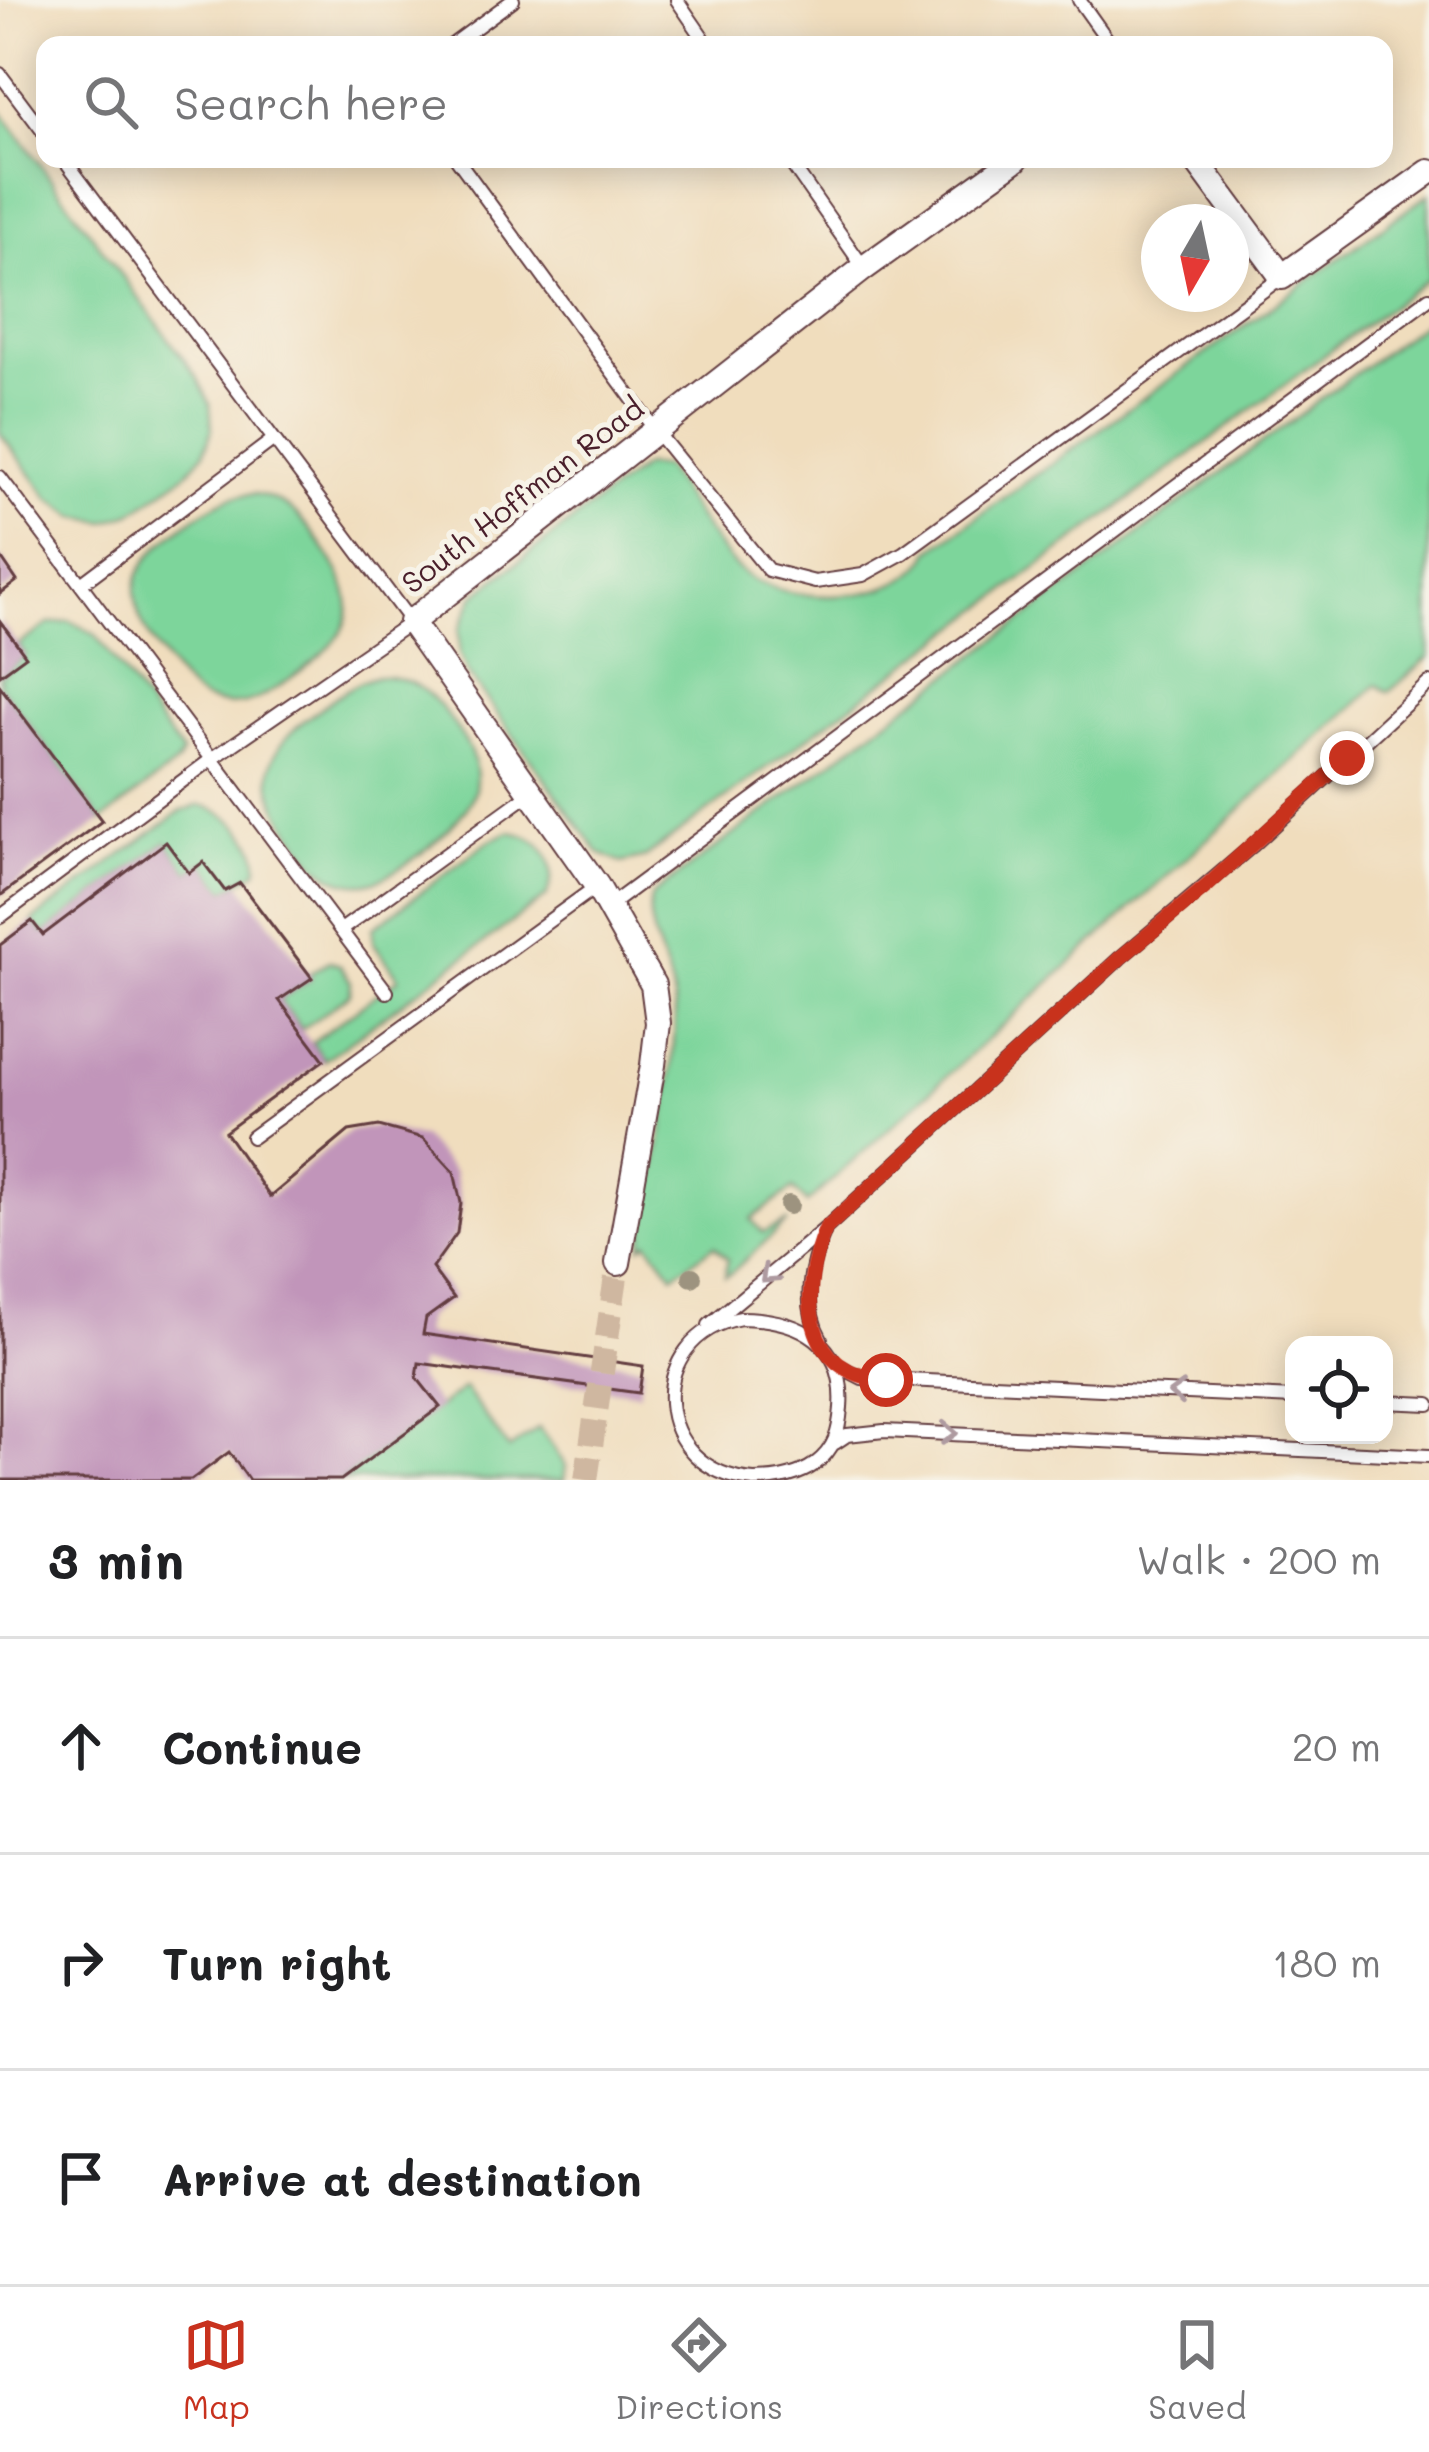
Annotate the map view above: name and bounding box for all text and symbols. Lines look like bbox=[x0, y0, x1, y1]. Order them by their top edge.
search box bbox=[36, 36, 1393, 168]
icon: search bbox=[78, 69, 144, 135]
text: Search here bbox=[174, 73, 448, 131]
north arrow bbox=[1141, 204, 1249, 312]
street label: South Hoffman Road bbox=[392, 387, 651, 602]
route end bbox=[1320, 731, 1374, 785]
one-way arrow bbox=[760, 1262, 781, 1283]
map controls bbox=[1285, 1336, 1393, 1444]
button: locate bbox=[1285, 1336, 1393, 1444]
route start bbox=[859, 1353, 913, 1407]
one-way arrow bbox=[1167, 1380, 1186, 1406]
one-way arrow bbox=[940, 1420, 959, 1446]
text: 3 min bbox=[48, 1525, 184, 1592]
text: Walk · 200 m bbox=[1137, 1533, 1381, 1584]
icon: ahead bbox=[48, 1713, 114, 1779]
text: Continue bbox=[162, 1717, 362, 1775]
text: 20 m bbox=[1292, 1720, 1381, 1771]
icon: right bbox=[48, 1929, 114, 1995]
text: Turn right bbox=[162, 1933, 391, 1991]
text: 180 m bbox=[1272, 1936, 1381, 1987]
icon: arrive bbox=[48, 2145, 114, 2211]
text: Arrive at destination bbox=[162, 2149, 642, 2207]
tab: Map bbox=[183, 2312, 250, 2427]
tab: Directions bbox=[615, 2312, 783, 2427]
tab: Saved bbox=[1148, 2312, 1246, 2427]

